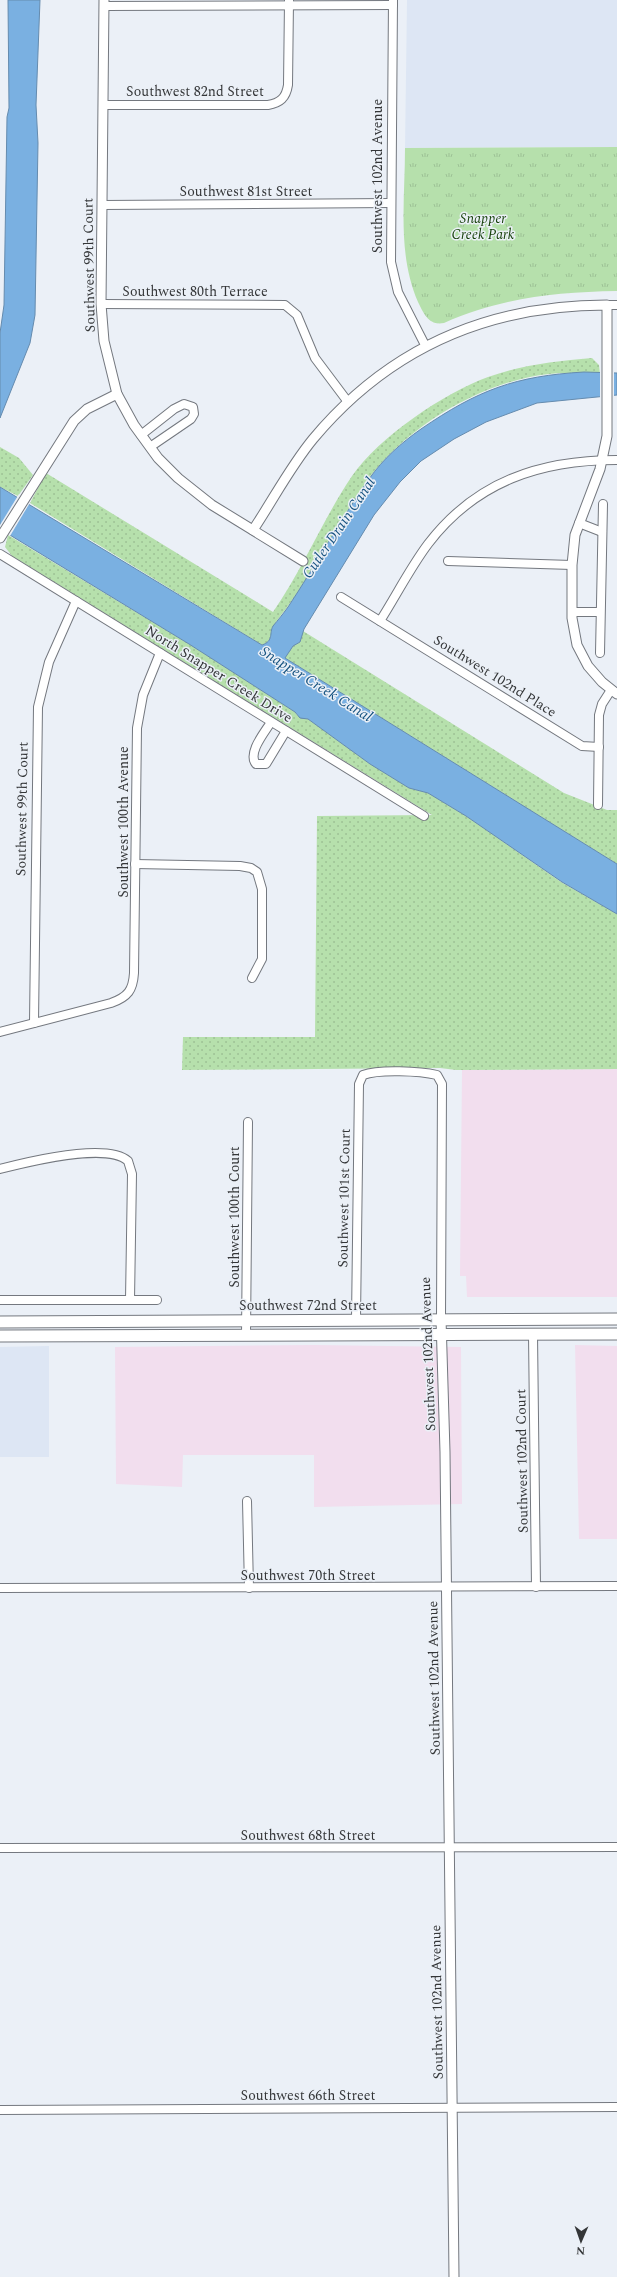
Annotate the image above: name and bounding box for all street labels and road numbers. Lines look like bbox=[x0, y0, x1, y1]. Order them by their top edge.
street label: Southwest 82nd Street bbox=[126, 81, 264, 102]
street label: Southwest 102nd Avenue bbox=[367, 99, 388, 253]
street label: Southwest 81st Street bbox=[180, 181, 312, 202]
street label: Southwest 99th Court bbox=[77, 198, 101, 332]
street label: Southwest 80th Terrace bbox=[122, 281, 268, 302]
street label: North Snapper Creek Drive bbox=[141, 620, 297, 728]
street label: Southwest 102nd Place bbox=[429, 630, 561, 723]
street label: Southwest 99th Court bbox=[10, 742, 34, 876]
street label: Southwest 100th Avenue bbox=[113, 746, 134, 898]
street label: Southwest 101st Court bbox=[332, 1128, 356, 1268]
street label: Southwest 100th Court bbox=[224, 1146, 245, 1288]
street label: Southwest 102nd Avenue bbox=[415, 1276, 441, 1432]
street label: Southwest 72nd Street bbox=[239, 1295, 377, 1316]
street label: Southwest 102nd Court bbox=[510, 1389, 534, 1533]
street label: Southwest 70th Street bbox=[240, 1565, 376, 1586]
street label: Southwest 102nd Avenue bbox=[422, 1600, 446, 1755]
street label: Southwest 68th Street bbox=[240, 1825, 376, 1846]
street label: Southwest 102nd Avenue bbox=[425, 1924, 449, 2079]
street label: Southwest 66th Street bbox=[240, 2085, 376, 2106]

